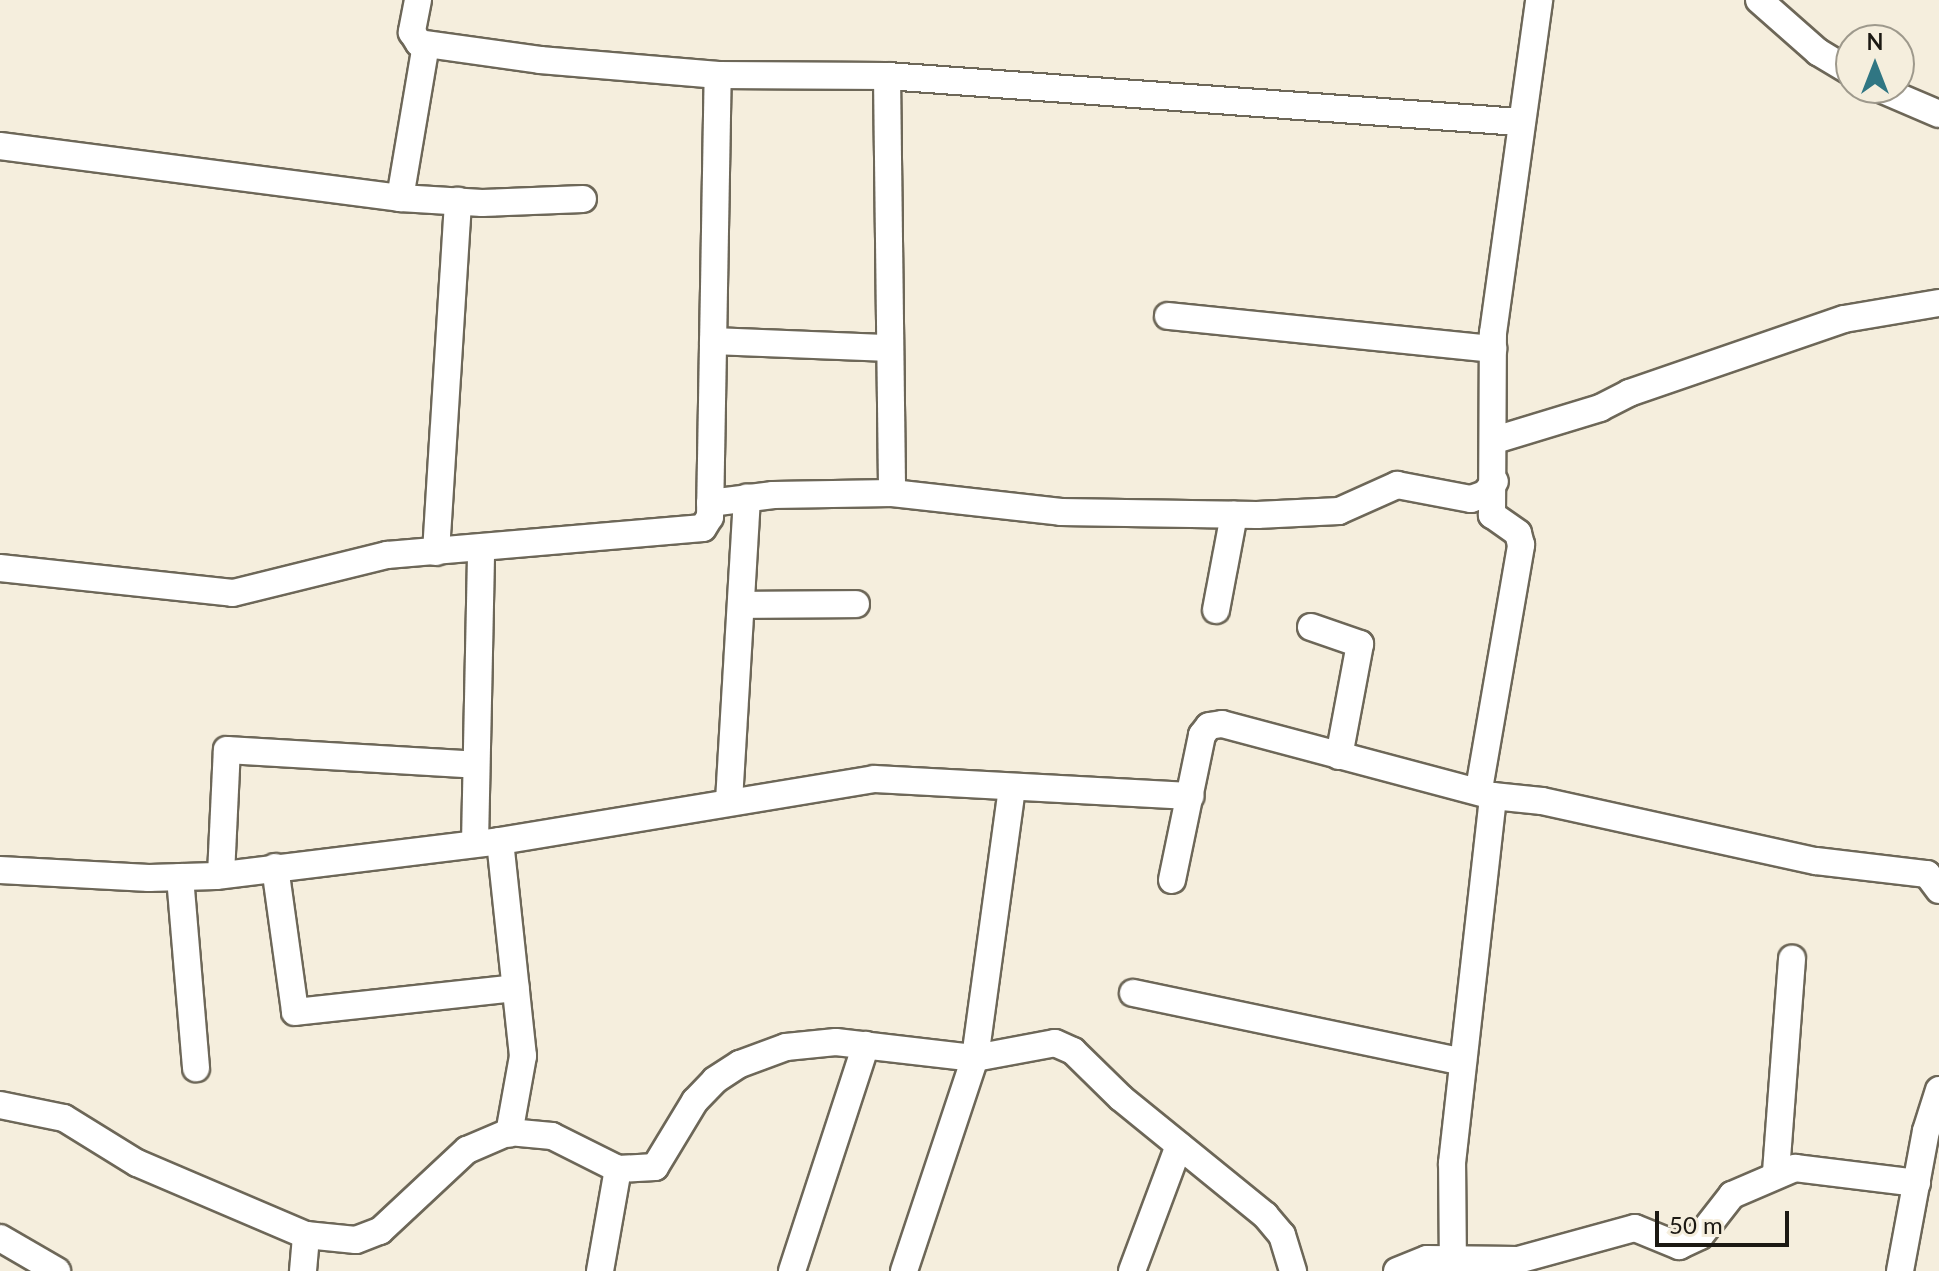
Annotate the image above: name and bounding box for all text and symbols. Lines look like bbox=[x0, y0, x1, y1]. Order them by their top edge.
north arrow bbox=[1835, 24, 1915, 104]
text: N bbox=[1867, 28, 1883, 55]
scale bar bbox=[1659, 1195, 1793, 1245]
text: 50 m bbox=[1669, 1210, 1723, 1239]

